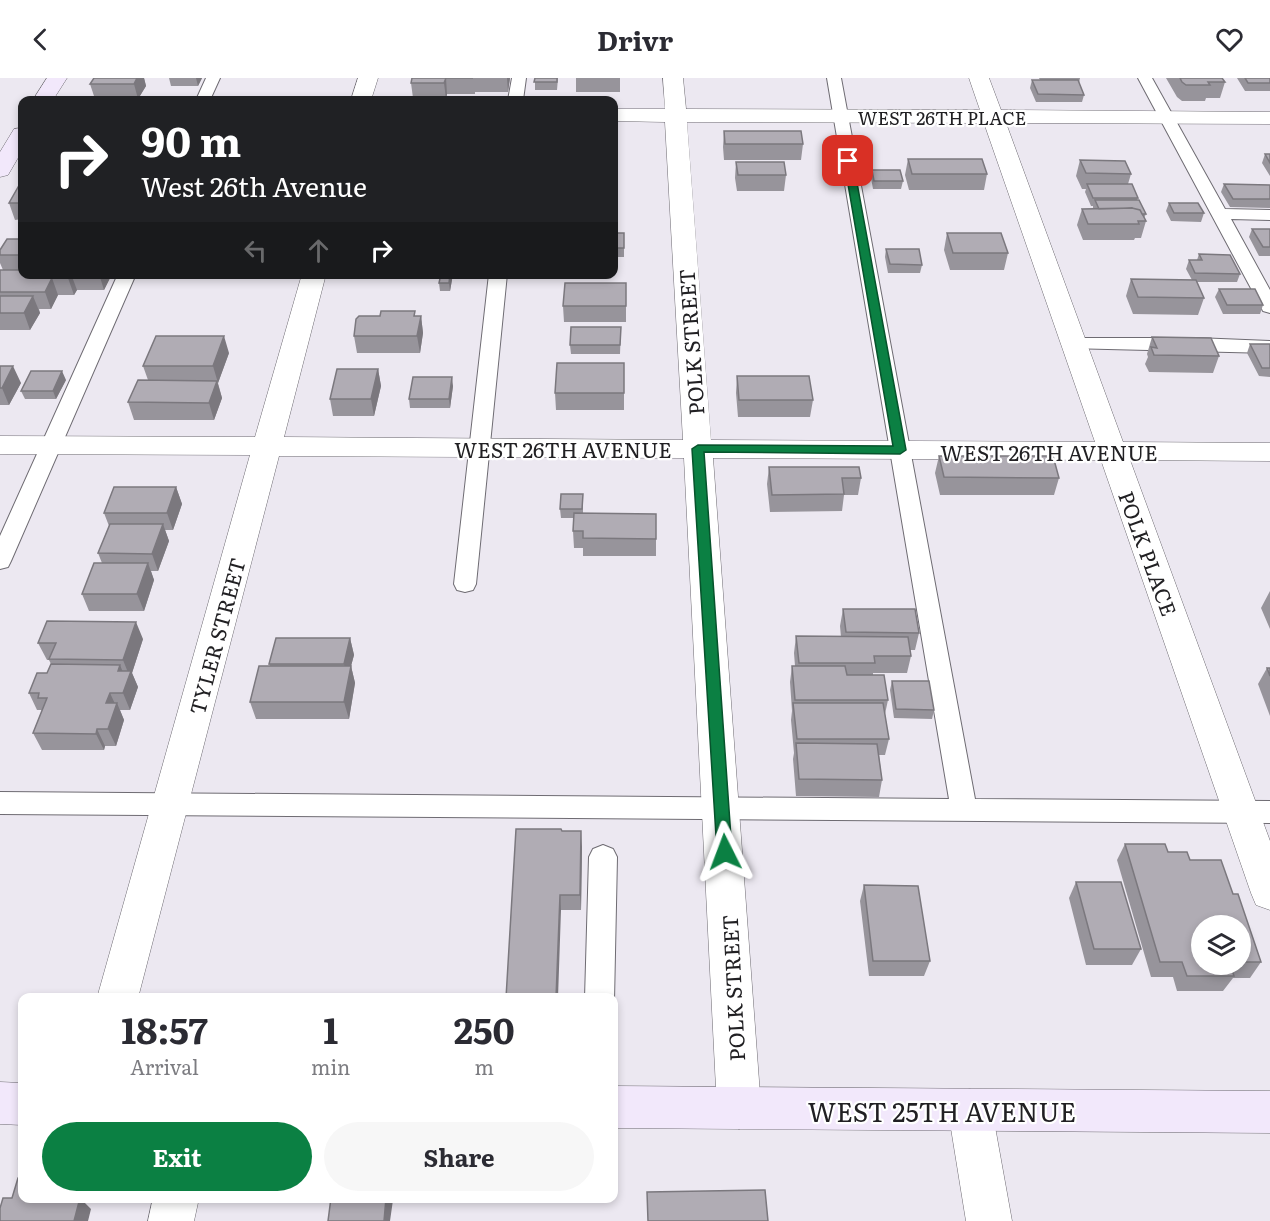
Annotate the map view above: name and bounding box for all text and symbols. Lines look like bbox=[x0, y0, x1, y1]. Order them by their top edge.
text: Drivr bbox=[597, 19, 673, 59]
icon: back bbox=[24, 23, 57, 56]
icon: heart bbox=[1213, 23, 1246, 56]
street label: WEST 26TH PLACE bbox=[858, 104, 1026, 131]
text: 90 m bbox=[141, 108, 241, 170]
icon: right bbox=[42, 120, 120, 198]
pin bbox=[822, 135, 873, 186]
icon: arrive bbox=[831, 144, 864, 177]
text: West 26th Avenue bbox=[141, 165, 367, 205]
icon: left bbox=[239, 234, 272, 267]
icon: ahead bbox=[302, 234, 335, 267]
icon: right bbox=[365, 234, 398, 267]
street label: POLK STREET bbox=[669, 268, 711, 416]
street label: WEST 26TH AVENUE bbox=[454, 433, 672, 464]
street label: WEST 26TH AVENUE bbox=[940, 436, 1158, 467]
street label: POLK PLACE bbox=[1112, 486, 1186, 620]
street label: TYLER STREET bbox=[180, 554, 252, 718]
position arrow bbox=[693, 820, 757, 884]
street label: POLK STREET bbox=[713, 914, 751, 1062]
map controls bbox=[1191, 915, 1251, 975]
button: layers bbox=[1191, 915, 1251, 975]
text: 18:57 bbox=[121, 1002, 208, 1055]
text: 1 bbox=[323, 1002, 338, 1055]
text: 250 bbox=[454, 1002, 515, 1055]
text: Arrival bbox=[130, 1051, 199, 1081]
text: min bbox=[311, 1051, 350, 1081]
text: m bbox=[474, 1051, 494, 1081]
street label: WEST 25TH AVENUE bbox=[808, 1091, 1076, 1130]
button: Exit bbox=[42, 1122, 312, 1191]
button: Share bbox=[324, 1122, 594, 1191]

